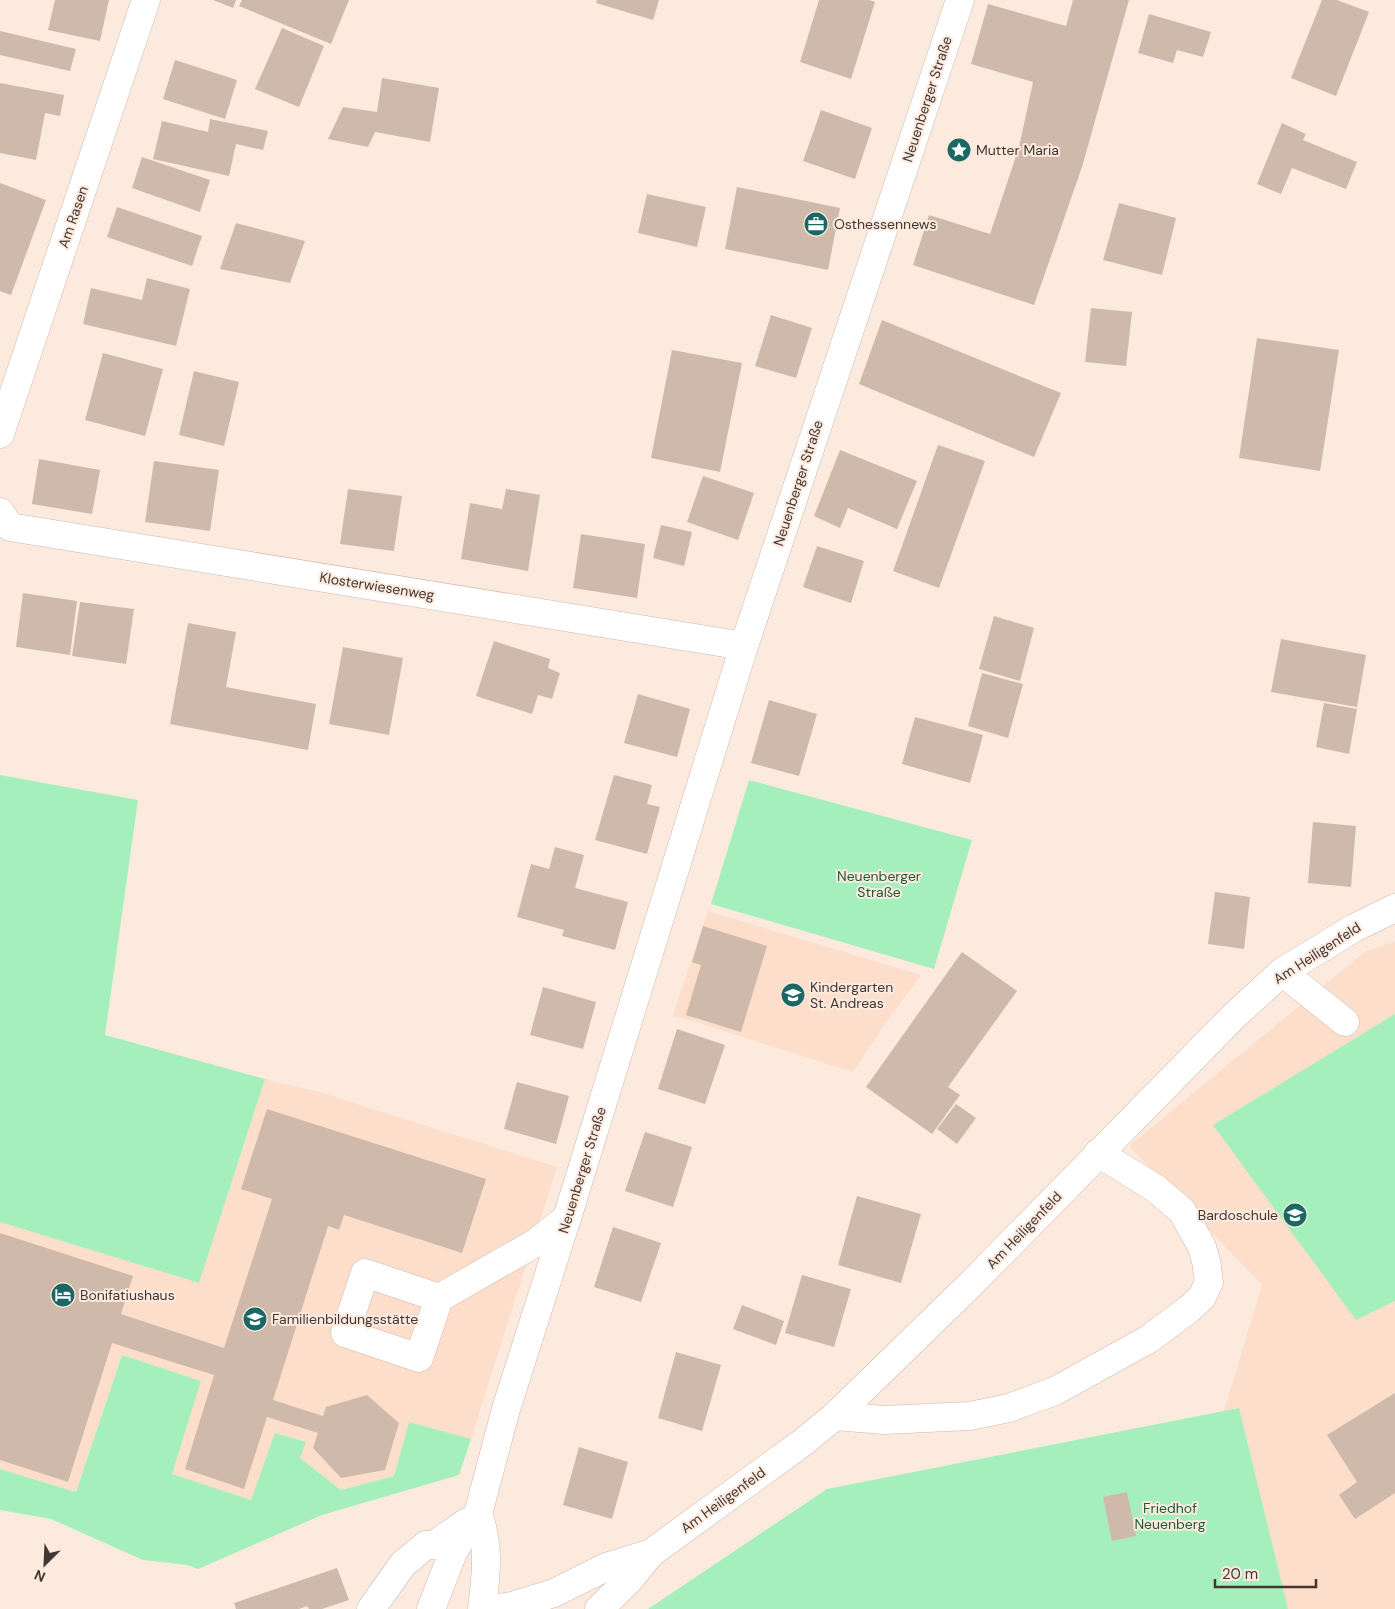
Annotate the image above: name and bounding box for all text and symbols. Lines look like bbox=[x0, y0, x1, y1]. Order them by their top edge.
street label: Neuenberger Straße bbox=[898, 34, 956, 164]
place icon: Mutter Maria bbox=[946, 137, 972, 163]
place label: Mutter Maria bbox=[976, 141, 1059, 159]
street label: Am Rasen bbox=[54, 184, 92, 250]
office icon: Osthessennews bbox=[803, 211, 829, 237]
place label: Osthessennews bbox=[834, 215, 937, 233]
street label: Neuenberger Straße bbox=[769, 418, 827, 548]
street label: Klosterwiesenweg bbox=[318, 568, 436, 604]
park label: Neuenberger Straße bbox=[837, 867, 921, 901]
street label: Am Heiligenfeld bbox=[1270, 918, 1364, 988]
place label: Kindergarten St. Andreas bbox=[810, 978, 893, 1012]
school or university icon: Kindergarten St. Andreas bbox=[780, 982, 806, 1008]
street label: Neuenberger Straße bbox=[554, 1105, 610, 1235]
street label: Am Heiligenfeld bbox=[983, 1188, 1065, 1272]
school or university icon: Bardoschule bbox=[1282, 1202, 1308, 1228]
place label: Bardoschule bbox=[1198, 1206, 1278, 1224]
hotel icon: Bonifatiushaus bbox=[50, 1282, 76, 1308]
place label: Bonifatiushaus bbox=[80, 1286, 175, 1304]
school or university icon: Familienbildungsstätte bbox=[242, 1306, 268, 1332]
place label: Familienbildungsstätte bbox=[272, 1310, 418, 1328]
street label: Am Heiligenfeld bbox=[677, 1463, 769, 1537]
park label: Friedhof Neuenberg bbox=[1134, 1499, 1206, 1533]
north arrow bbox=[20, 1539, 70, 1589]
scale bar bbox=[1215, 1556, 1316, 1588]
text: 20 m bbox=[1222, 1564, 1258, 1584]
text: N bbox=[31, 1566, 48, 1586]

